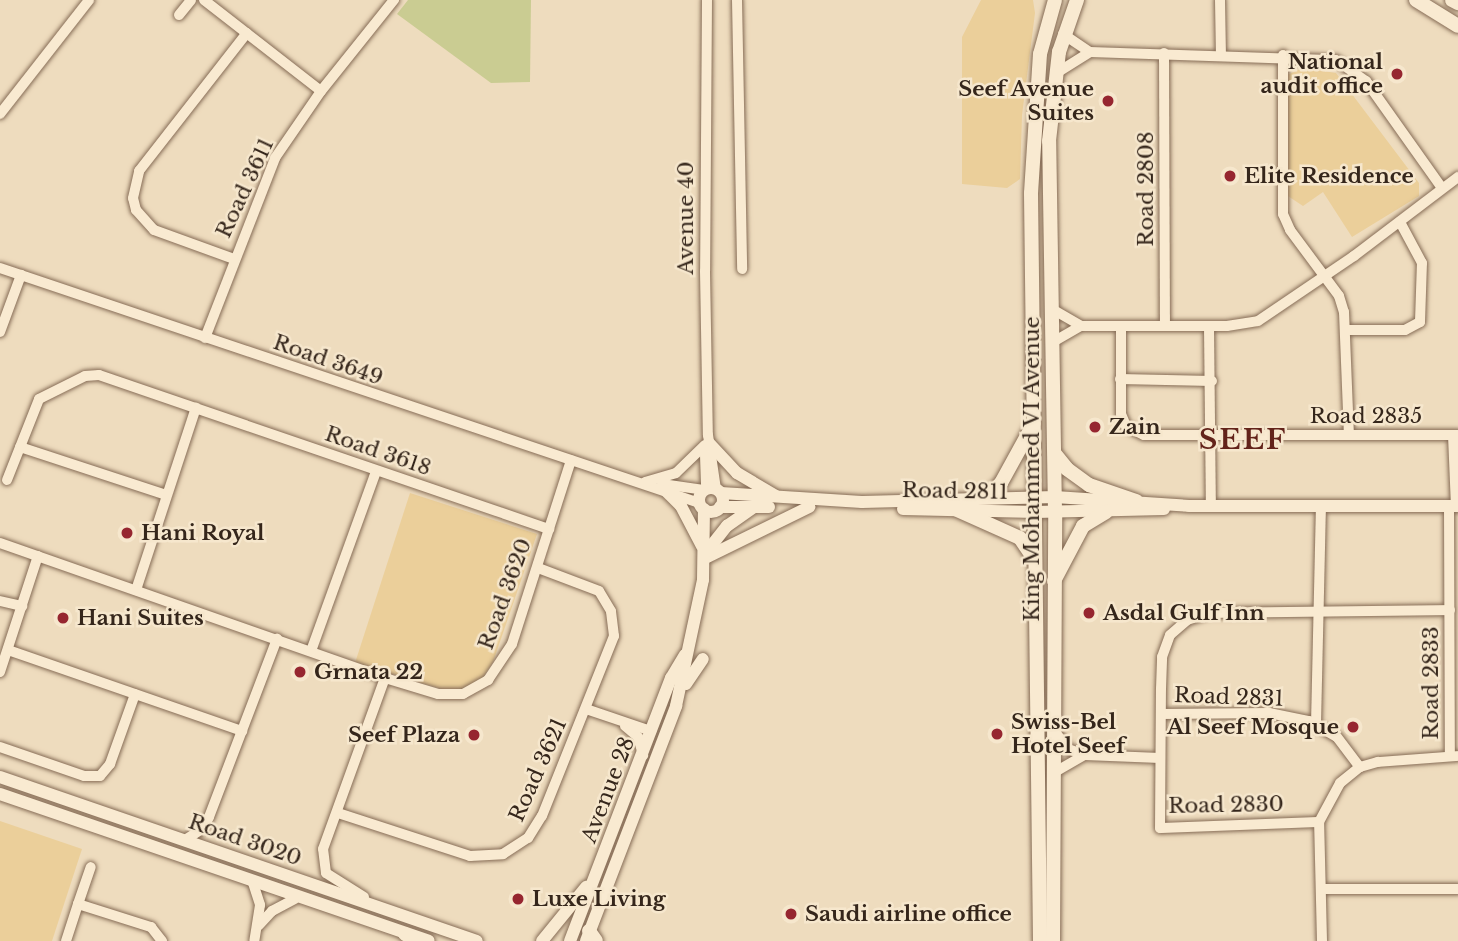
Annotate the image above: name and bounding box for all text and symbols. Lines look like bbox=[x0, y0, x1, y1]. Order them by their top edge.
place label: National audit office bbox=[1260, 49, 1383, 99]
marker: National audit office bbox=[1389, 66, 1405, 82]
place label: Seef Avenue Suites bbox=[957, 76, 1094, 126]
marker: Seef Avenue Suites bbox=[1100, 93, 1116, 109]
street label: Road 2808 bbox=[1133, 131, 1159, 247]
street label: Road 3611 bbox=[211, 134, 279, 242]
street label: Avenue 40 bbox=[673, 161, 699, 275]
place label: Elite Residence bbox=[1244, 163, 1414, 189]
marker: Elite Residence bbox=[1222, 168, 1238, 184]
street label: King Mohammed VI Avenue bbox=[1019, 315, 1045, 623]
street label: Road 3649 bbox=[270, 330, 386, 390]
street label: Road 2835 bbox=[1310, 403, 1422, 429]
place label: Zain bbox=[1109, 414, 1161, 440]
marker: Zain bbox=[1087, 419, 1103, 435]
street label: Road 3618 bbox=[322, 421, 434, 481]
district label: SEEF bbox=[1199, 423, 1287, 457]
street label: Road 2811 bbox=[902, 477, 1008, 505]
place label: Hani Royal bbox=[141, 520, 264, 546]
marker: Hani Royal bbox=[119, 525, 135, 541]
street label: Road 3620 bbox=[473, 535, 537, 653]
place label: Asdal Gulf Inn bbox=[1103, 600, 1265, 626]
place label: Hani Suites bbox=[77, 605, 204, 631]
marker: Asdal Gulf Inn bbox=[1081, 605, 1097, 621]
marker: Hani Suites bbox=[55, 610, 71, 626]
street label: Road 2833 bbox=[1418, 626, 1444, 740]
place label: Grnata 22 bbox=[314, 659, 423, 685]
marker: Grnata 22 bbox=[292, 664, 308, 680]
street label: Road 2831 bbox=[1174, 682, 1284, 712]
place label: Swiss-Bel Hotel Seef bbox=[1011, 709, 1125, 759]
street label: Road 3621 bbox=[504, 714, 572, 826]
place label: Al Seef Mosque bbox=[1167, 714, 1339, 740]
marker: Al Seef Mosque bbox=[1345, 719, 1361, 735]
place label: Seef Plaza bbox=[348, 722, 460, 748]
marker: Swiss-Bel Hotel Seef bbox=[989, 726, 1005, 742]
marker: Seef Plaza bbox=[466, 727, 482, 743]
street label: Avenue 28 bbox=[576, 733, 640, 847]
street label: Road 2830 bbox=[1168, 791, 1284, 819]
street label: Road 3020 bbox=[185, 809, 305, 871]
place label: Luxe Living bbox=[532, 886, 666, 912]
marker: Luxe Living bbox=[510, 891, 526, 907]
place label: Saudi airline office bbox=[805, 901, 1012, 927]
marker: Saudi airline office bbox=[783, 906, 799, 922]

